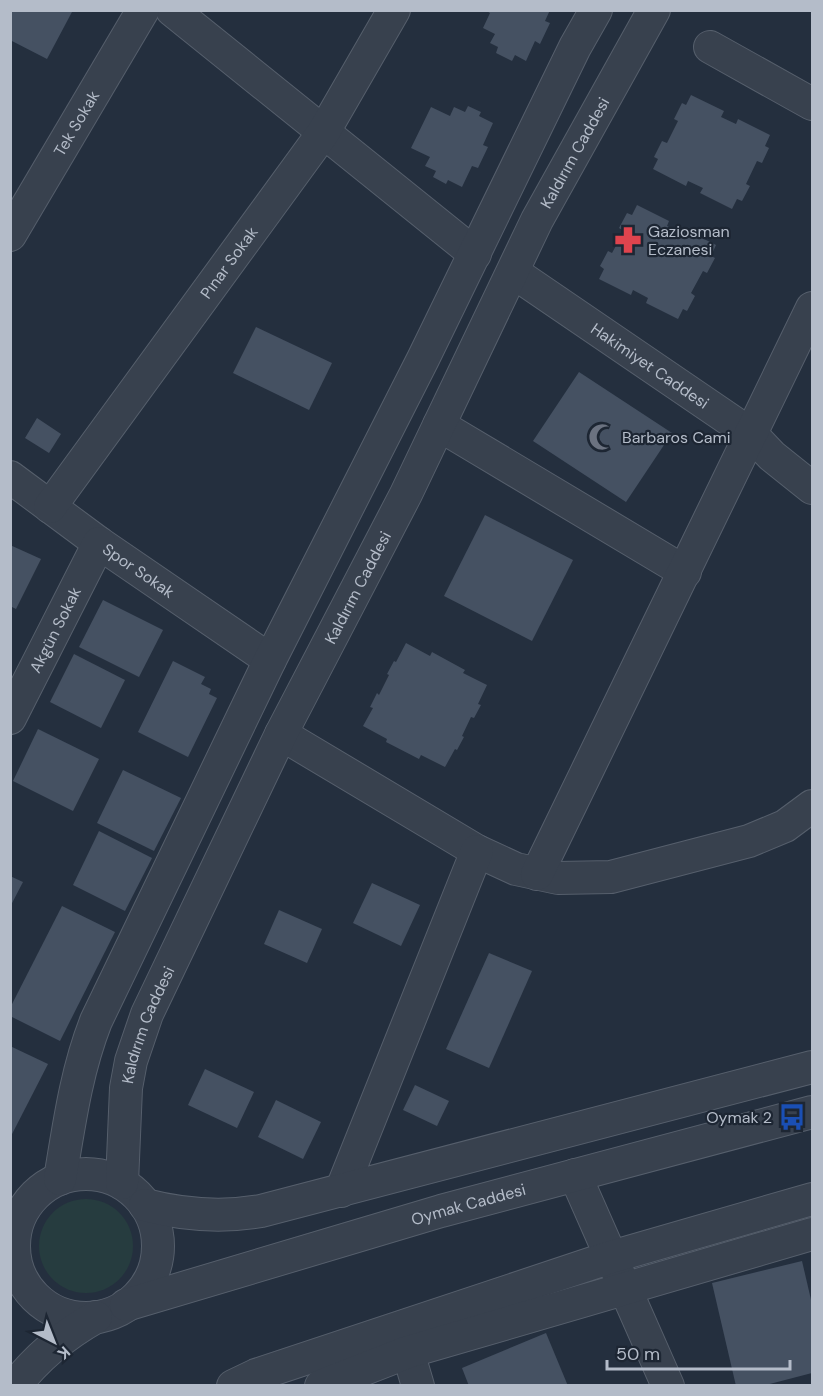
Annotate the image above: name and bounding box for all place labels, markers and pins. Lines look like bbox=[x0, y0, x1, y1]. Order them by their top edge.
place label: Gaziosman Eczanesi bbox=[648, 221, 730, 260]
pharmacy icon: Gaziosman Eczanesi bbox=[613, 225, 643, 255]
mosque icon: Barbaros Cami bbox=[587, 422, 617, 452]
place label: Barbaros Cami bbox=[622, 427, 731, 448]
bus stop icon: Oymak 2 bbox=[777, 1102, 807, 1132]
place label: Oymak 2 bbox=[706, 1107, 772, 1128]

